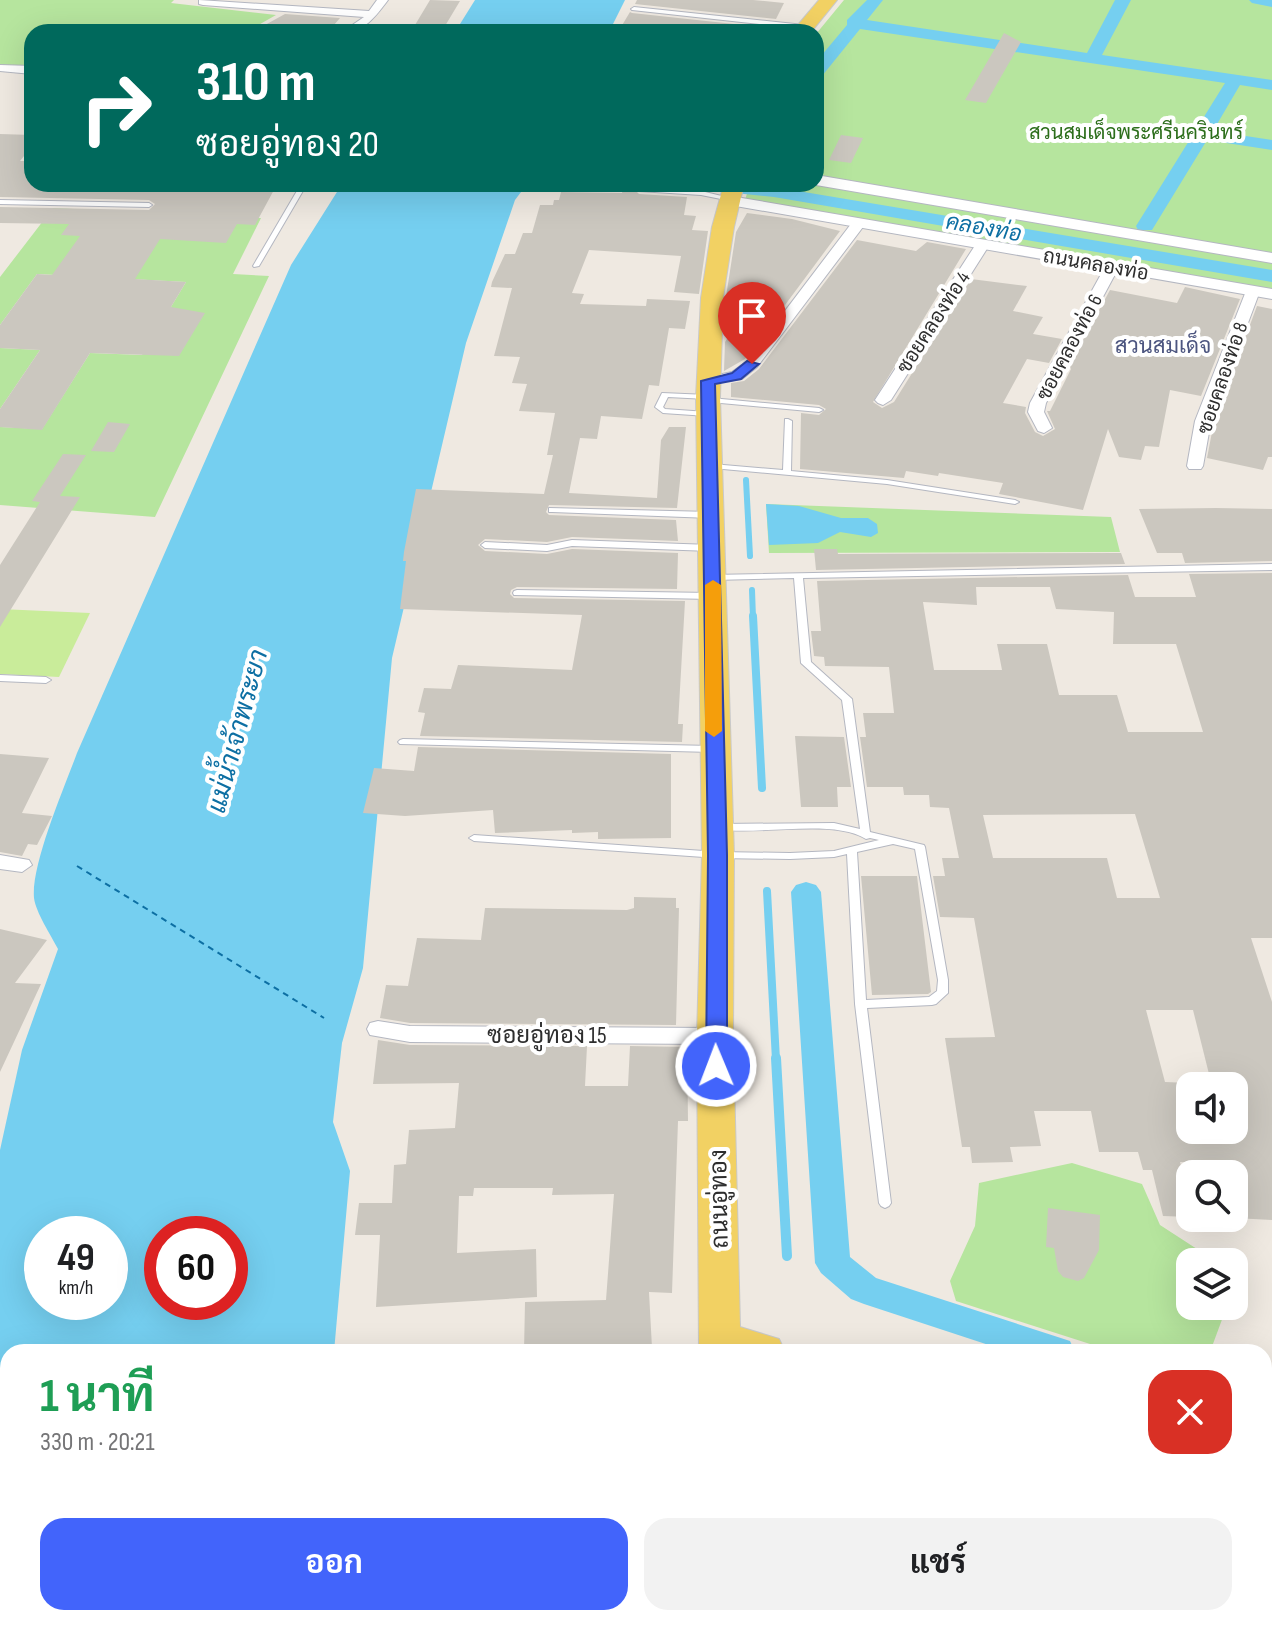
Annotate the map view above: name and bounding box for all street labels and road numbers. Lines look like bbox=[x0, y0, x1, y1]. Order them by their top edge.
street label: ถนนคลองท่อ bbox=[1041, 243, 1151, 286]
street label: ซอยคลองท่อ 4 bbox=[891, 267, 976, 378]
street label: ซอยคลองท่อ 6 bbox=[1031, 290, 1108, 405]
street label: ซอยคลองท่อ 8 bbox=[1192, 319, 1253, 437]
street label: ซอยอู่ทอง 15 bbox=[487, 1021, 607, 1052]
street label: ถนนอู่ทอง bbox=[704, 1149, 737, 1249]

